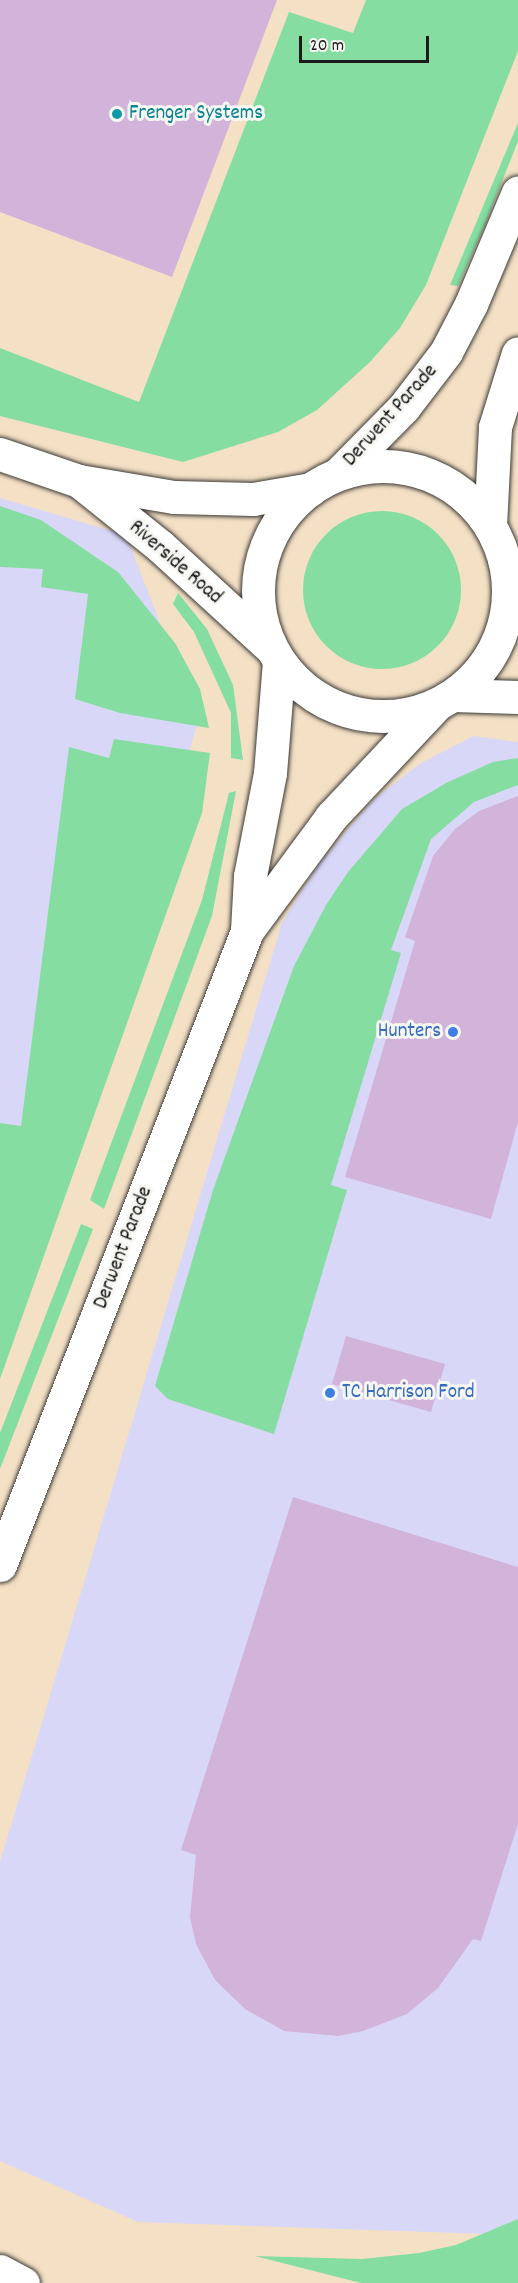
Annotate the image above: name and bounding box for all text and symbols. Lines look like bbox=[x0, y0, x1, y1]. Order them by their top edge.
scale bar bbox=[302, 24, 432, 62]
text: 20 m bbox=[310, 34, 344, 59]
place label: Frenger Systems bbox=[129, 101, 263, 127]
marker: Frenger Systems bbox=[110, 107, 124, 121]
street label: Derwent Parade bbox=[338, 360, 444, 472]
street label: Riverside Road bbox=[123, 516, 227, 610]
place label: Hunters bbox=[378, 1019, 441, 1045]
marker: Hunters bbox=[446, 1025, 460, 1039]
street label: Derwent Parade bbox=[89, 1183, 159, 1313]
place label: TC Harrison Ford bbox=[342, 1380, 475, 1406]
marker: TC Harrison Ford bbox=[323, 1386, 337, 1400]

